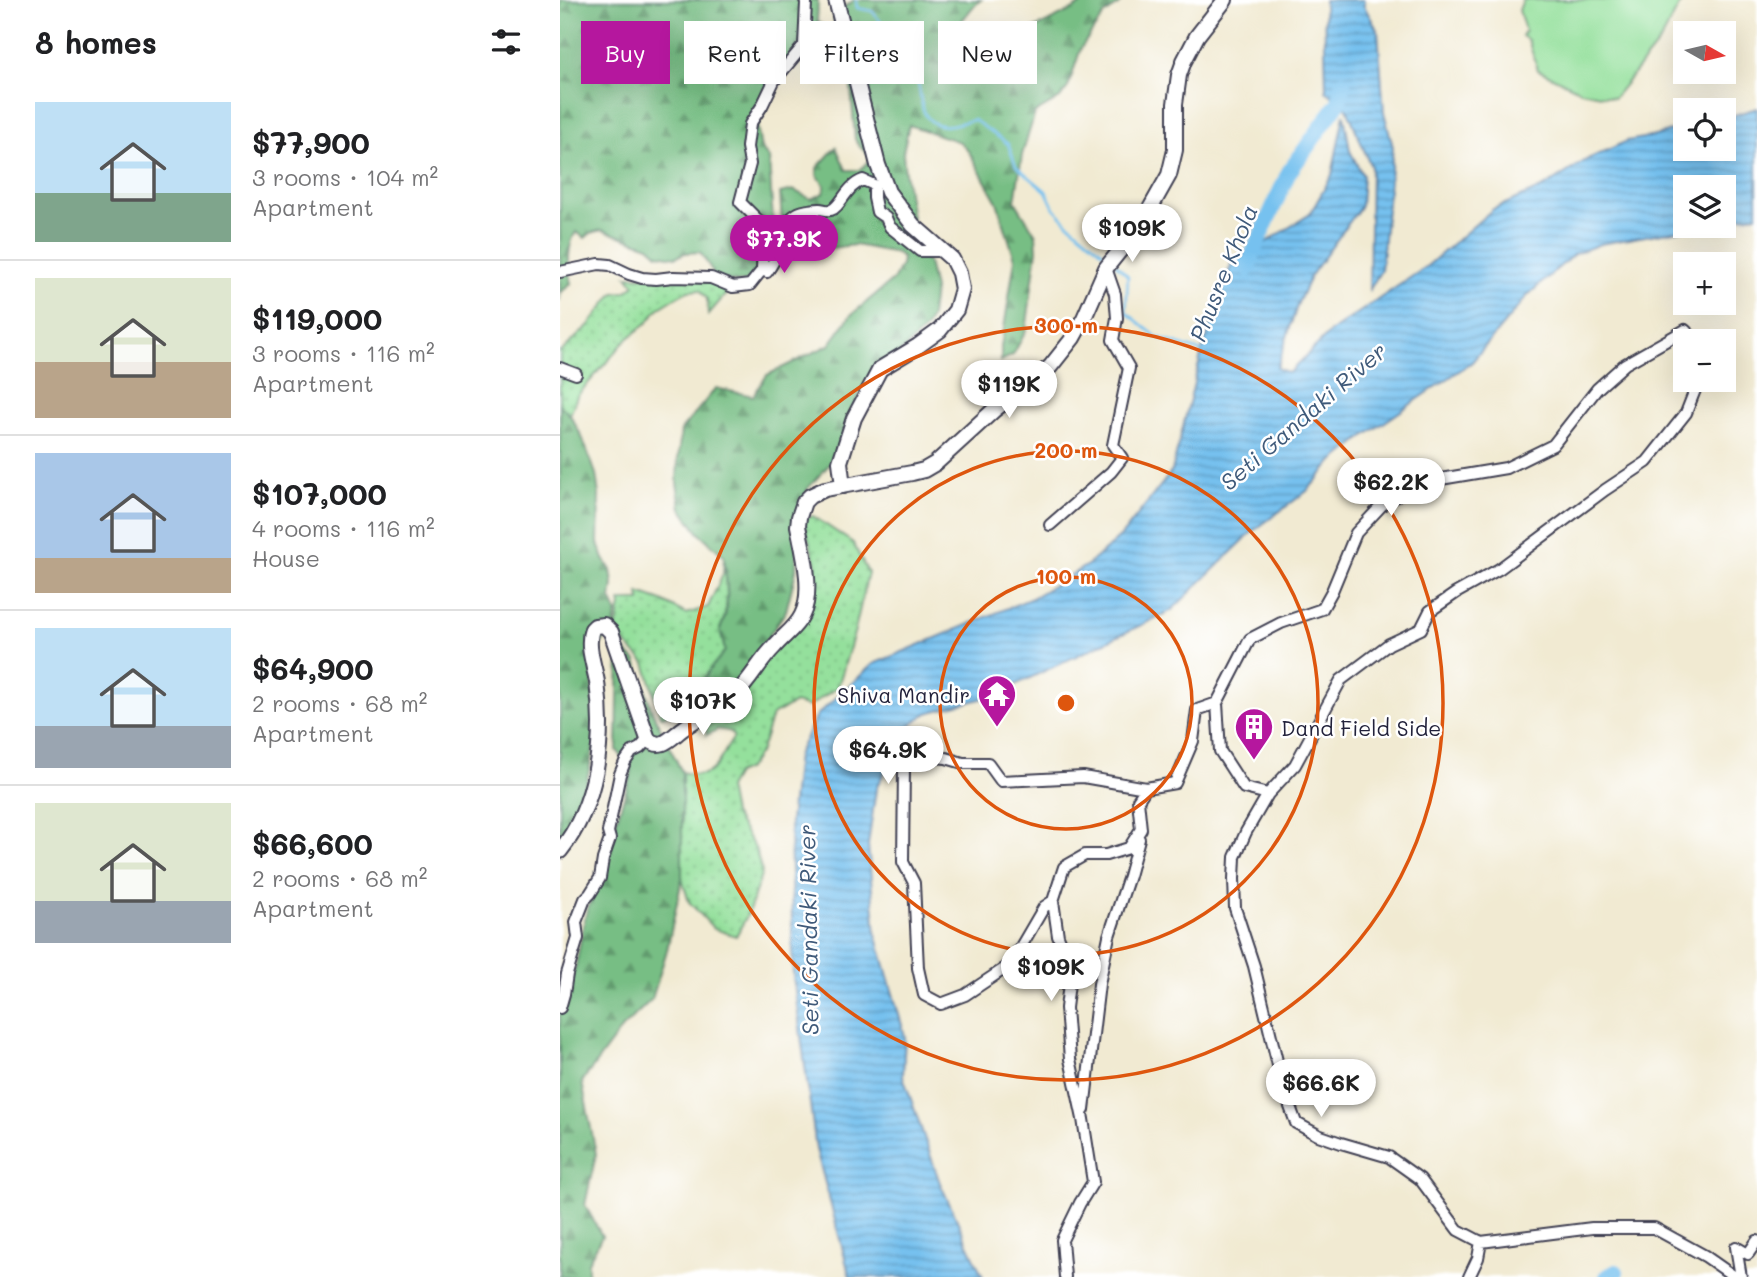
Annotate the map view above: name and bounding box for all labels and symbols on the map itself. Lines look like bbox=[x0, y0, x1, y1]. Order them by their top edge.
north arrow bbox=[1673, 21, 1736, 84]
water label: Phusre Khola bbox=[1182, 200, 1264, 346]
pin: $109K bbox=[1083, 204, 1181, 264]
pin: $77.9K bbox=[727, 216, 841, 275]
text: 300 m bbox=[1034, 311, 1098, 338]
water label: Seti Gandaki River bbox=[1214, 335, 1392, 497]
pin: $119K bbox=[960, 360, 1058, 420]
text: 200 m bbox=[1035, 436, 1097, 463]
pin: $62.2K bbox=[1334, 458, 1448, 518]
text: 100 m bbox=[1036, 562, 1096, 589]
temple icon: Shiva Mandir bbox=[976, 673, 1018, 728]
pin: $107K bbox=[654, 678, 752, 737]
place label: Shiva Mandir bbox=[837, 681, 970, 708]
centre of rings bbox=[1054, 691, 1078, 715]
building icon: Dand Field Side bbox=[1233, 706, 1275, 761]
place label: Dand Field Side bbox=[1281, 714, 1441, 741]
pin: $64.9K bbox=[831, 726, 945, 786]
water label: Seti Gandaki River bbox=[791, 824, 825, 1036]
pin: $109K bbox=[1002, 944, 1100, 1003]
pin: $66.6K bbox=[1264, 1060, 1378, 1119]

